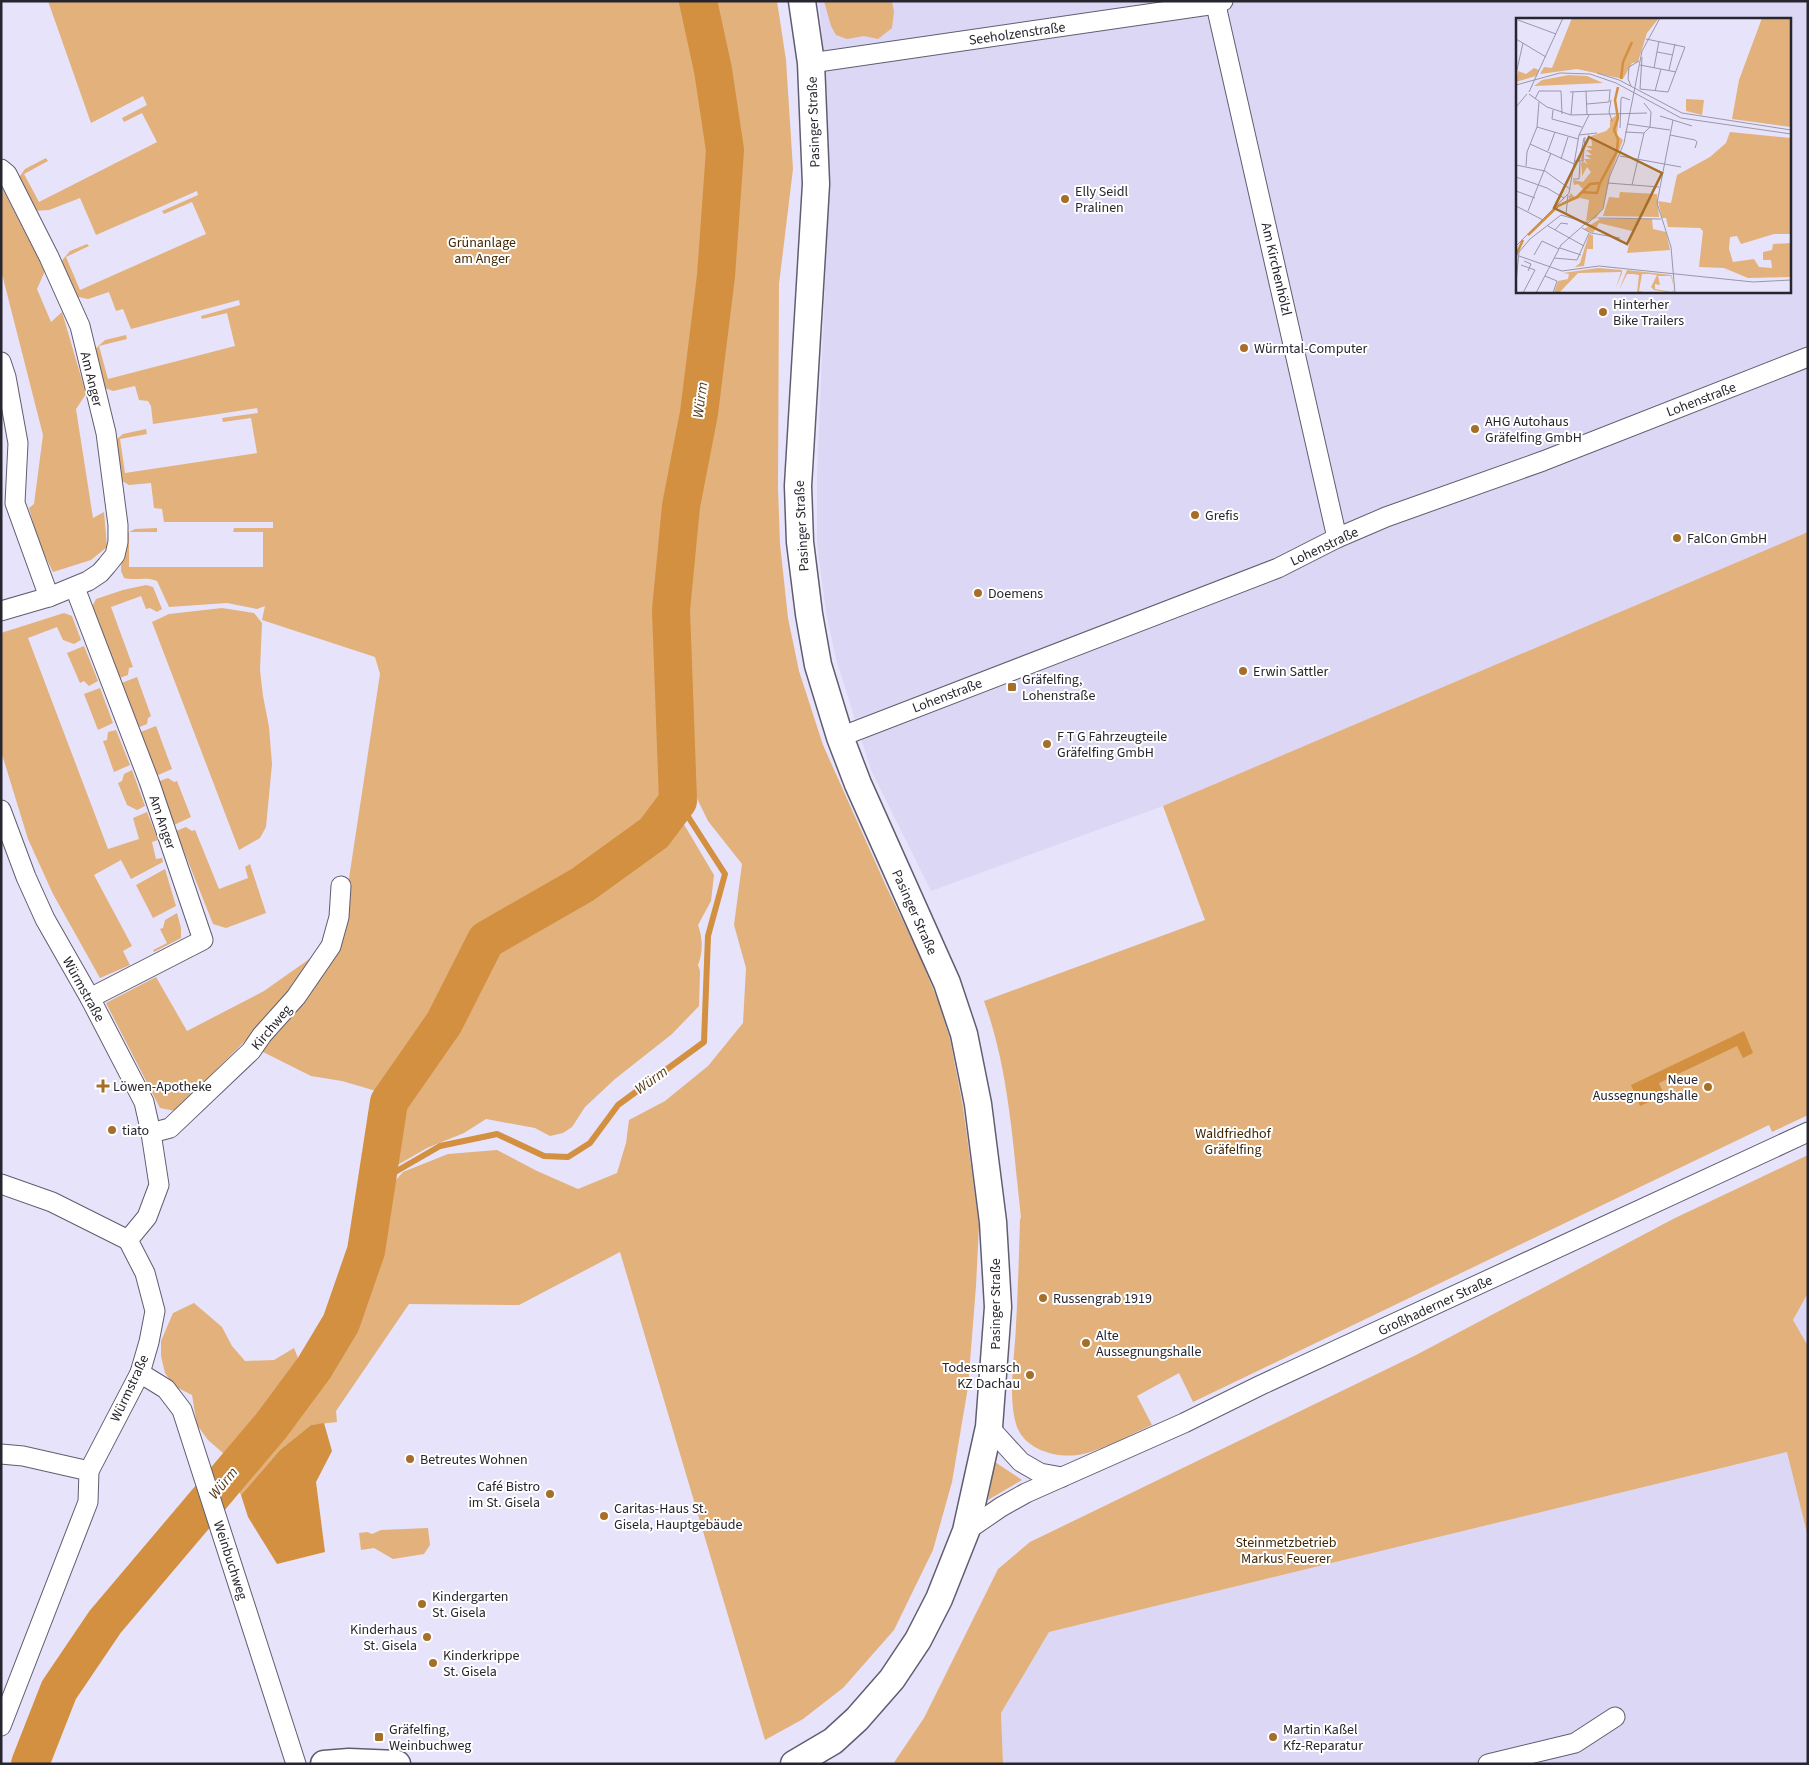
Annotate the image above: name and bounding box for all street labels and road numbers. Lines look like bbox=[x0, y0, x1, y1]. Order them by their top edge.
street label: Seeholzenstraße bbox=[967, 17, 1067, 51]
street label: Pasinger Straße bbox=[802, 76, 826, 168]
street label: Am Kirchenhölzl bbox=[1256, 221, 1297, 318]
street label: Am Anger bbox=[75, 350, 108, 409]
street label: Lohenstraße bbox=[1664, 377, 1739, 422]
street label: Pasinger Straße bbox=[790, 480, 814, 572]
street label: Lohenstraße bbox=[1287, 522, 1362, 571]
street label: Lohenstraße bbox=[910, 673, 985, 718]
street label: Am Anger bbox=[143, 793, 181, 852]
street label: Pasinger Straße bbox=[886, 867, 942, 958]
street label: Würmstraße bbox=[57, 953, 109, 1026]
street label: Kirchweg bbox=[247, 1000, 297, 1055]
street label: Pasinger Straße bbox=[986, 1258, 1006, 1350]
street label: Großhaderner Straße bbox=[1375, 1271, 1496, 1341]
street label: Würmstraße bbox=[106, 1352, 154, 1425]
street label: Weinbuchweg bbox=[208, 1518, 252, 1603]

